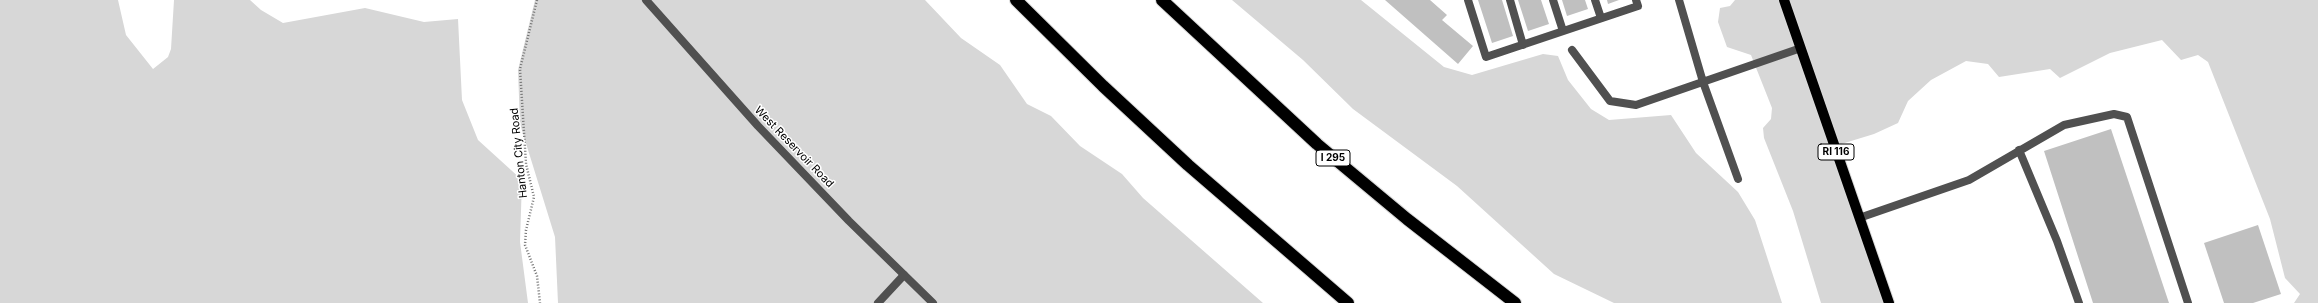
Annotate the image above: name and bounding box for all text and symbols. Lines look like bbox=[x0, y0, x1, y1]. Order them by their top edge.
street label: West Reservoir Road bbox=[752, 104, 836, 190]
street label: Hanton City Road bbox=[508, 107, 530, 199]
road number: RI 116 bbox=[1818, 144, 1854, 160]
road number: I 295 bbox=[1316, 150, 1350, 166]

